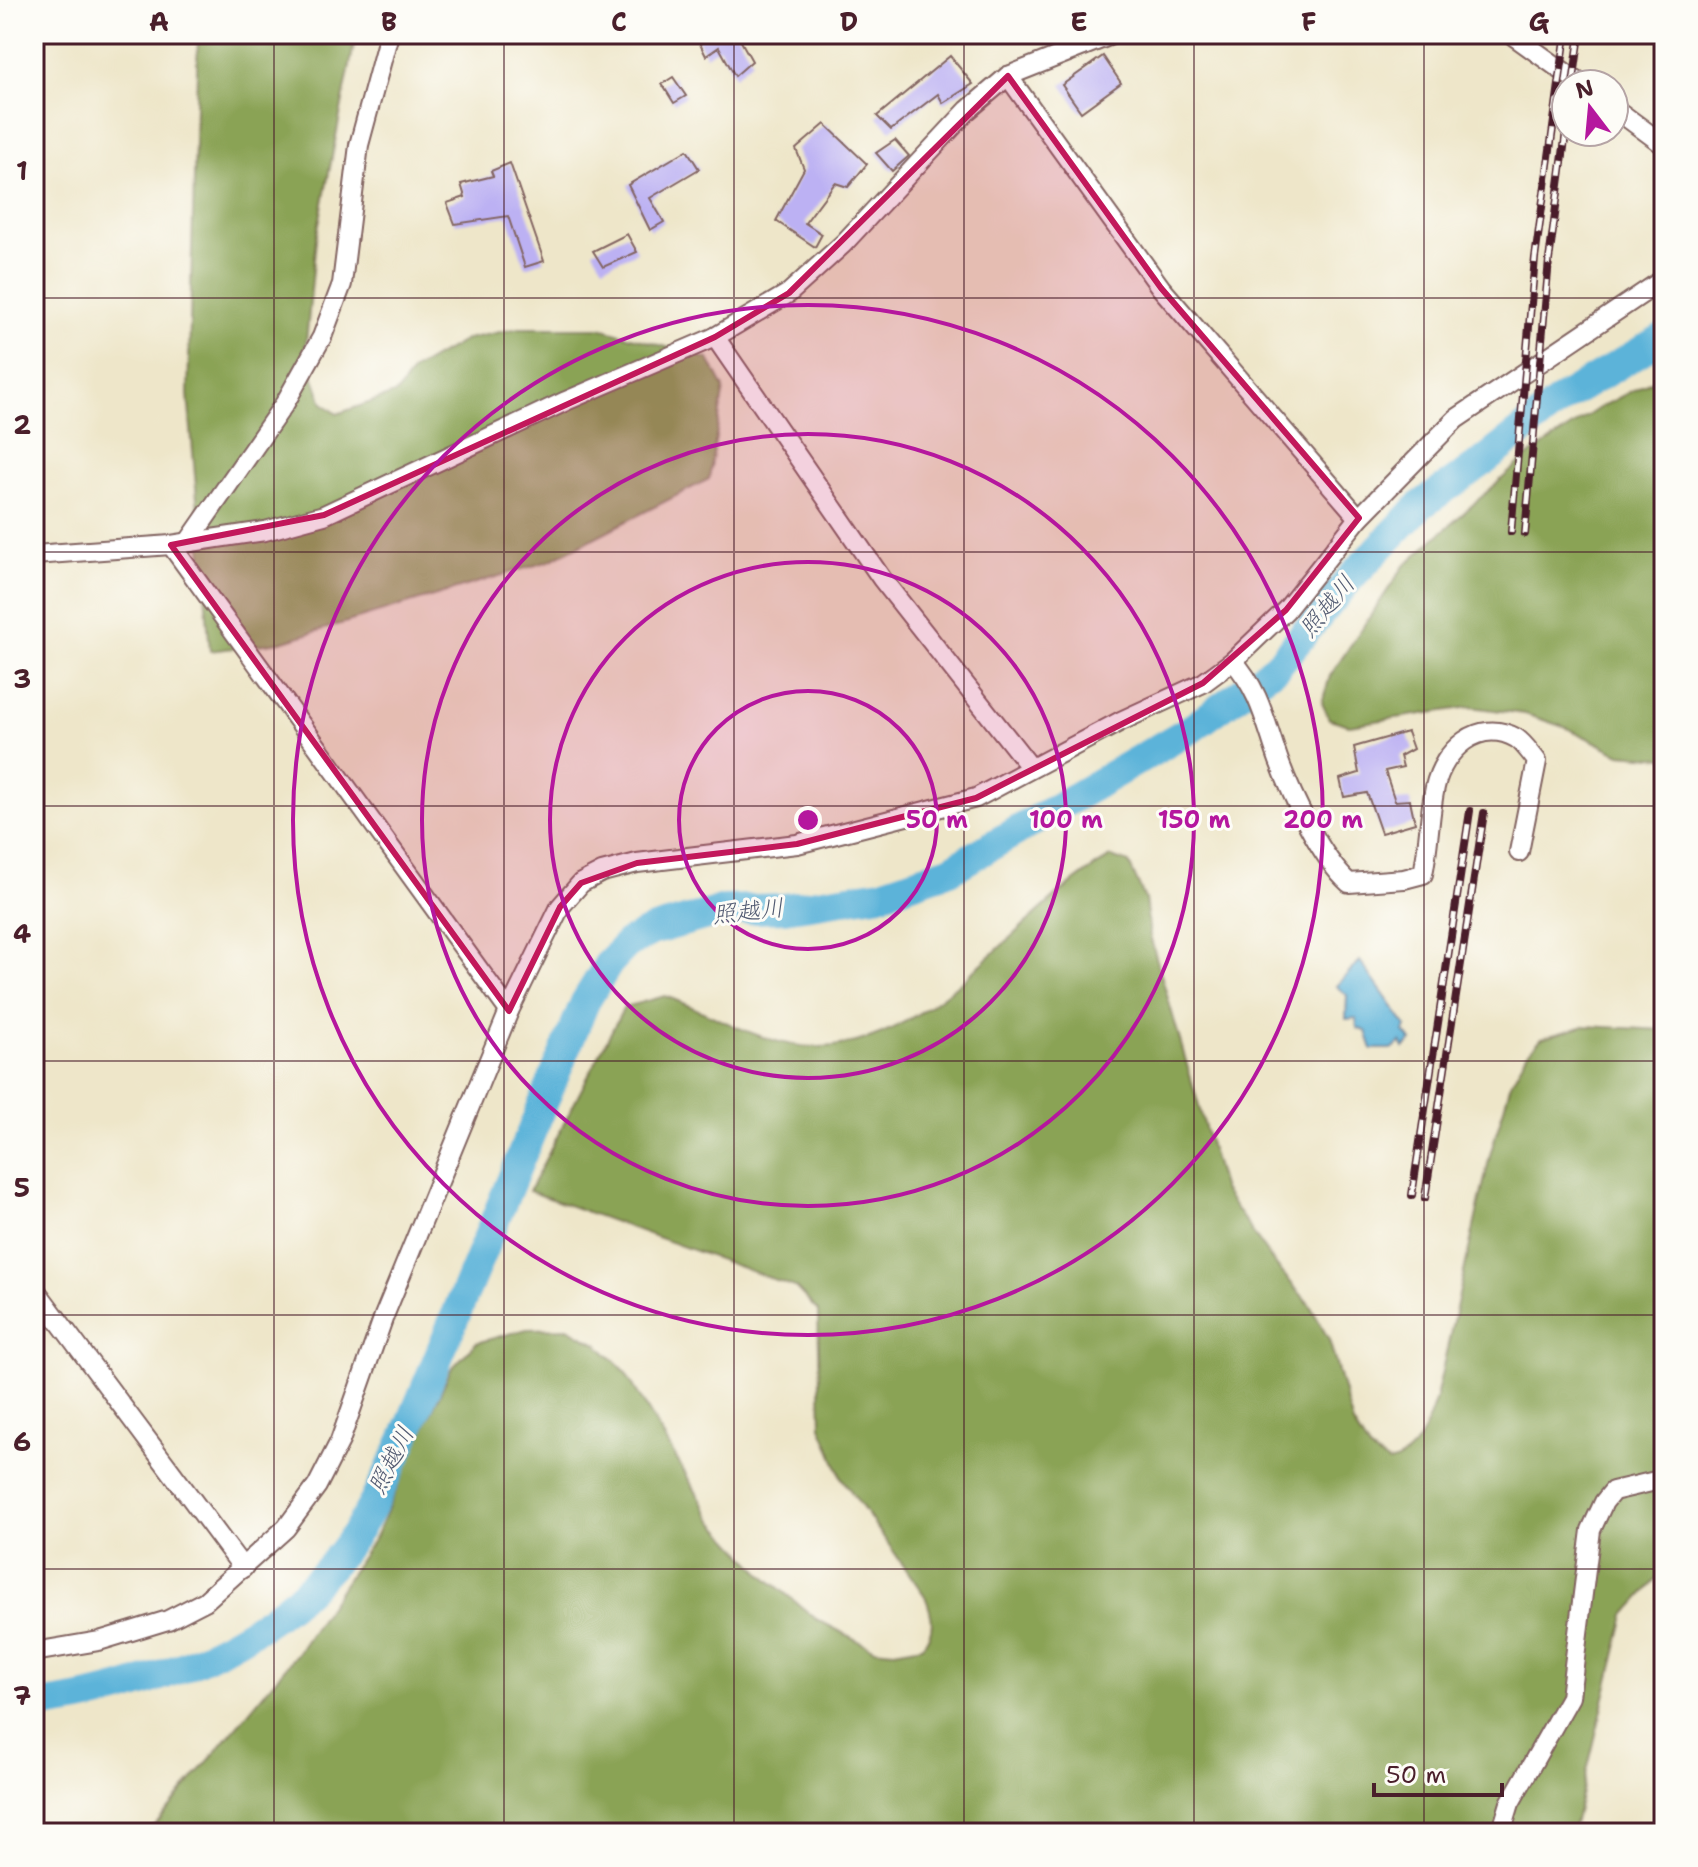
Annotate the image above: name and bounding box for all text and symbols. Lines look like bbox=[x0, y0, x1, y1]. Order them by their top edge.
text: A bbox=[149, 4, 169, 39]
text: B bbox=[381, 4, 397, 39]
text: C bbox=[611, 4, 627, 39]
text: D bbox=[840, 4, 858, 39]
text: E bbox=[1070, 4, 1088, 39]
text: F bbox=[1301, 4, 1317, 39]
text: G bbox=[1529, 4, 1550, 39]
north arrow bbox=[1550, 68, 1630, 148]
text: N bbox=[1572, 73, 1597, 106]
text: 1 bbox=[16, 153, 28, 188]
text: 2 bbox=[13, 407, 31, 442]
water label: 照越川 bbox=[1292, 568, 1362, 644]
text: 3 bbox=[13, 661, 31, 696]
text: 50 m bbox=[906, 804, 968, 836]
text: 100 m bbox=[1029, 804, 1103, 836]
text: 150 m bbox=[1158, 804, 1230, 836]
text: 200 m bbox=[1283, 804, 1363, 836]
centre of rings bbox=[794, 806, 822, 834]
water label: 照越川 bbox=[711, 891, 785, 931]
text: 4 bbox=[13, 916, 31, 951]
text: 5 bbox=[14, 1170, 30, 1205]
water label: 照越川 bbox=[360, 1421, 422, 1499]
text: 6 bbox=[13, 1424, 31, 1459]
text: 7 bbox=[13, 1678, 31, 1713]
scale bar bbox=[1374, 1747, 1502, 1797]
text: 50 m bbox=[1386, 1759, 1446, 1791]

